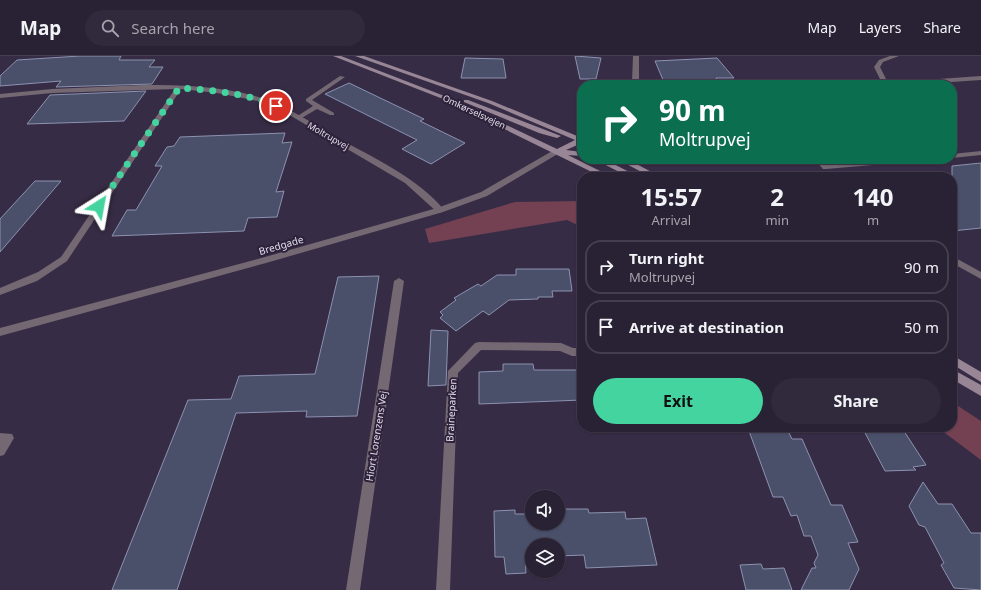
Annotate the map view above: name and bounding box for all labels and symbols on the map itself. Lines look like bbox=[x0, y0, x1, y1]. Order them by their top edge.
pin bbox=[259, 89, 293, 123]
street label: Omkørselsvejen bbox=[441, 91, 508, 132]
street label: Moltrupvej bbox=[305, 118, 351, 153]
position arrow bbox=[78, 185, 120, 227]
street label: Bredgade bbox=[257, 232, 305, 258]
street label: Braineparken bbox=[442, 378, 460, 442]
street label: Hiort Lorenzens Vej bbox=[362, 390, 390, 482]

